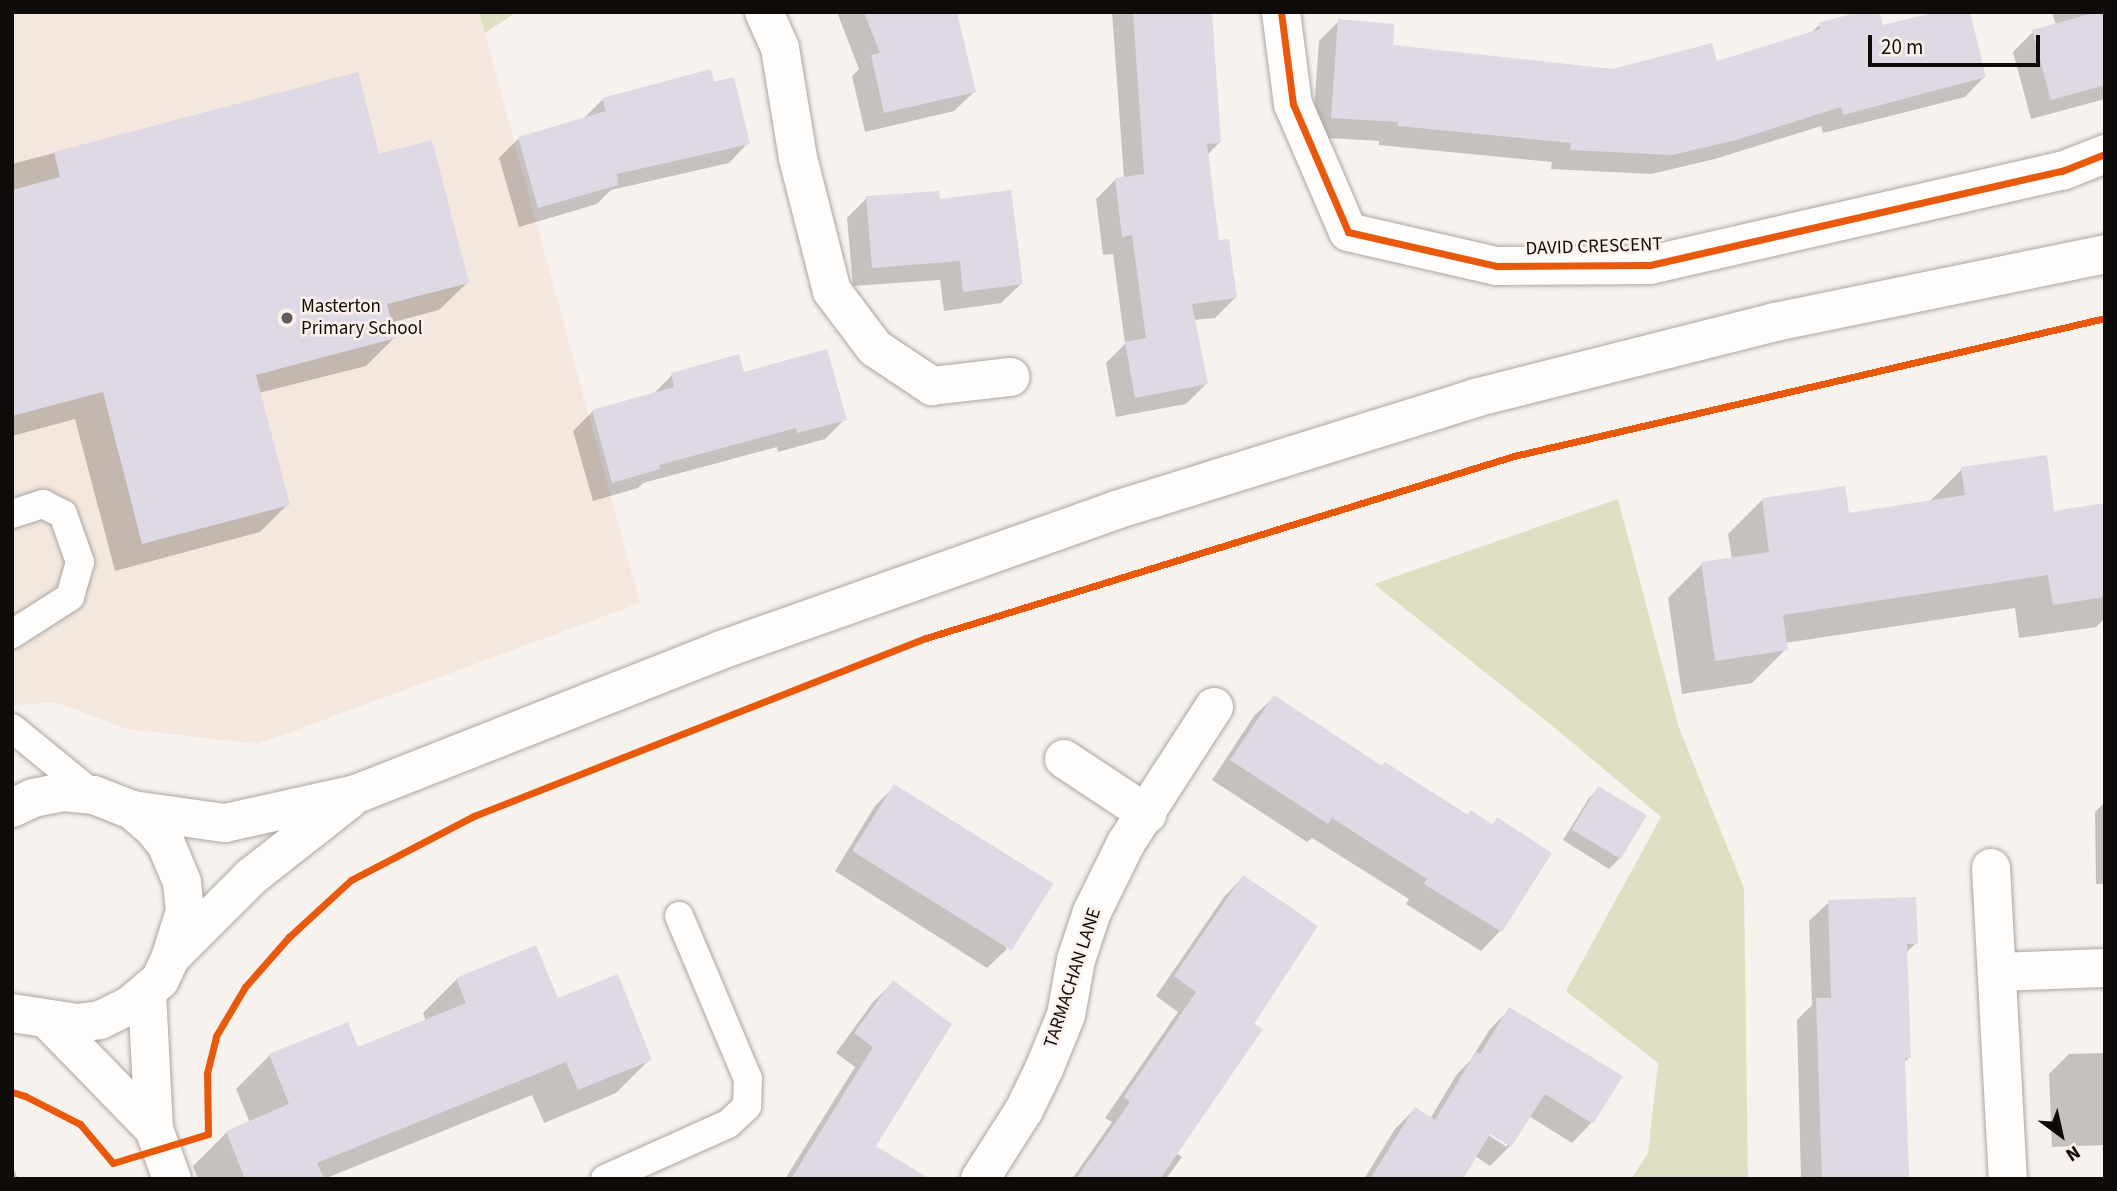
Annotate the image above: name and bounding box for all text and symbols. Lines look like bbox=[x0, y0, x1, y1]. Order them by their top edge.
scale bar bbox=[1872, 21, 2044, 65]
text: 20 m bbox=[1881, 32, 1923, 62]
street label: DAVID CRESCENT bbox=[1525, 233, 1663, 261]
place label: Masterton Primary School bbox=[301, 296, 423, 340]
marker: Masterton Primary School bbox=[279, 310, 295, 326]
street label: TARMACHAN LANE bbox=[1040, 905, 1106, 1051]
north arrow bbox=[2026, 1100, 2096, 1170]
text: N bbox=[2060, 1138, 2085, 1168]

